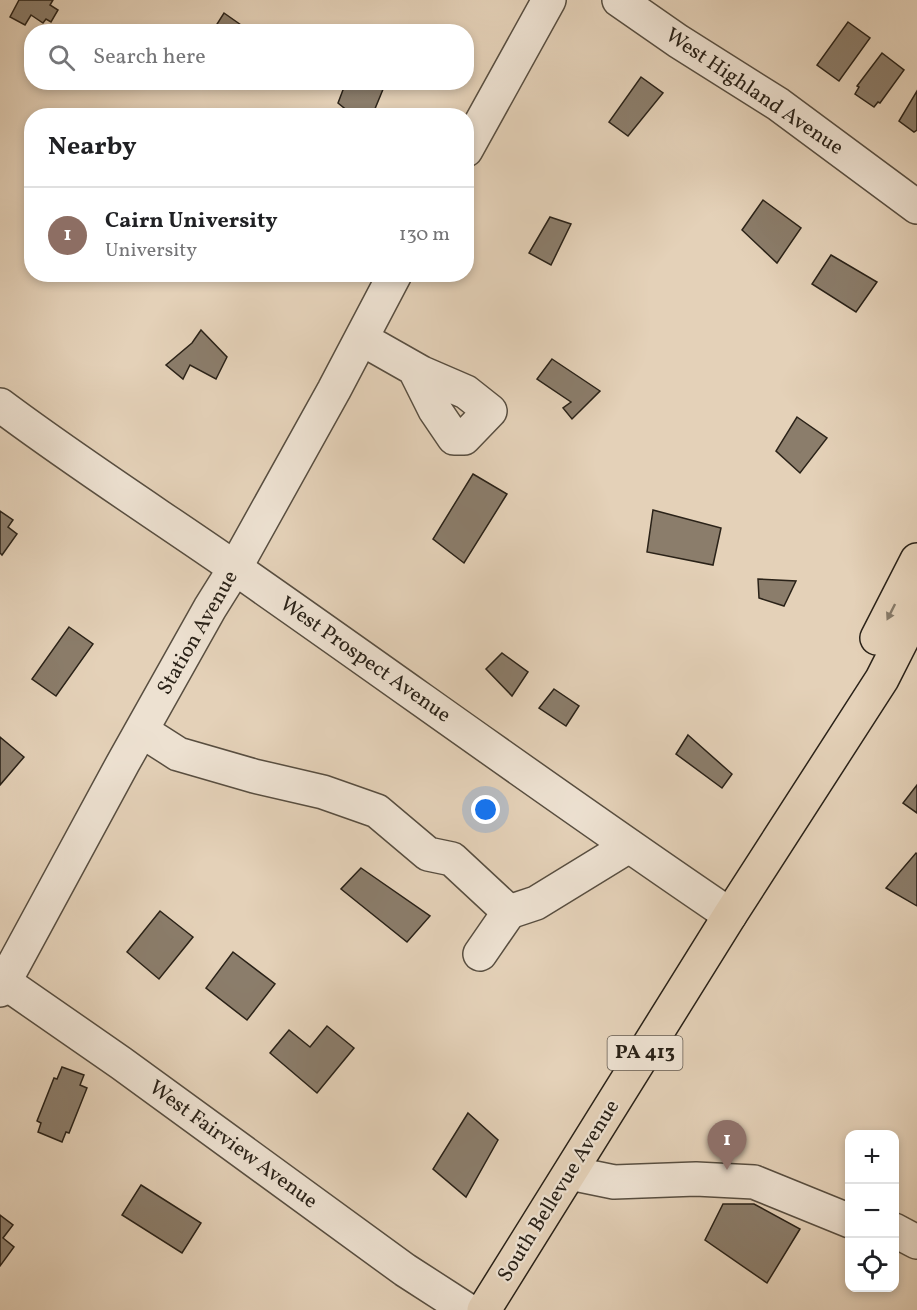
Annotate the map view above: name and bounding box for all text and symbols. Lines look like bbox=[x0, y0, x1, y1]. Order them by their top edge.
street label: West Highland Avenue bbox=[659, 21, 849, 163]
search box bbox=[24, 24, 474, 90]
icon: search bbox=[45, 41, 78, 74]
text: Search here bbox=[93, 42, 206, 73]
text: Nearby bbox=[48, 129, 137, 165]
text: Cairn University bbox=[105, 206, 278, 237]
text: 1 bbox=[63, 221, 72, 249]
text: 130 m bbox=[399, 221, 450, 249]
text: University bbox=[105, 237, 197, 265]
street label: Station Avenue bbox=[151, 565, 245, 701]
street label: West Prospect Avenue bbox=[274, 590, 456, 730]
one-way arrow bbox=[886, 603, 895, 620]
your location bbox=[471, 795, 500, 824]
road number: PA 413 bbox=[608, 1036, 682, 1070]
street label: West Fairview Avenue bbox=[143, 1074, 323, 1216]
street label: South Bellevue Avenue bbox=[491, 1094, 627, 1288]
pin: 1 bbox=[708, 1120, 746, 1170]
map controls bbox=[845, 1130, 899, 1292]
button: + bbox=[845, 1130, 899, 1184]
button: − bbox=[845, 1184, 899, 1238]
button: locate bbox=[845, 1238, 899, 1292]

